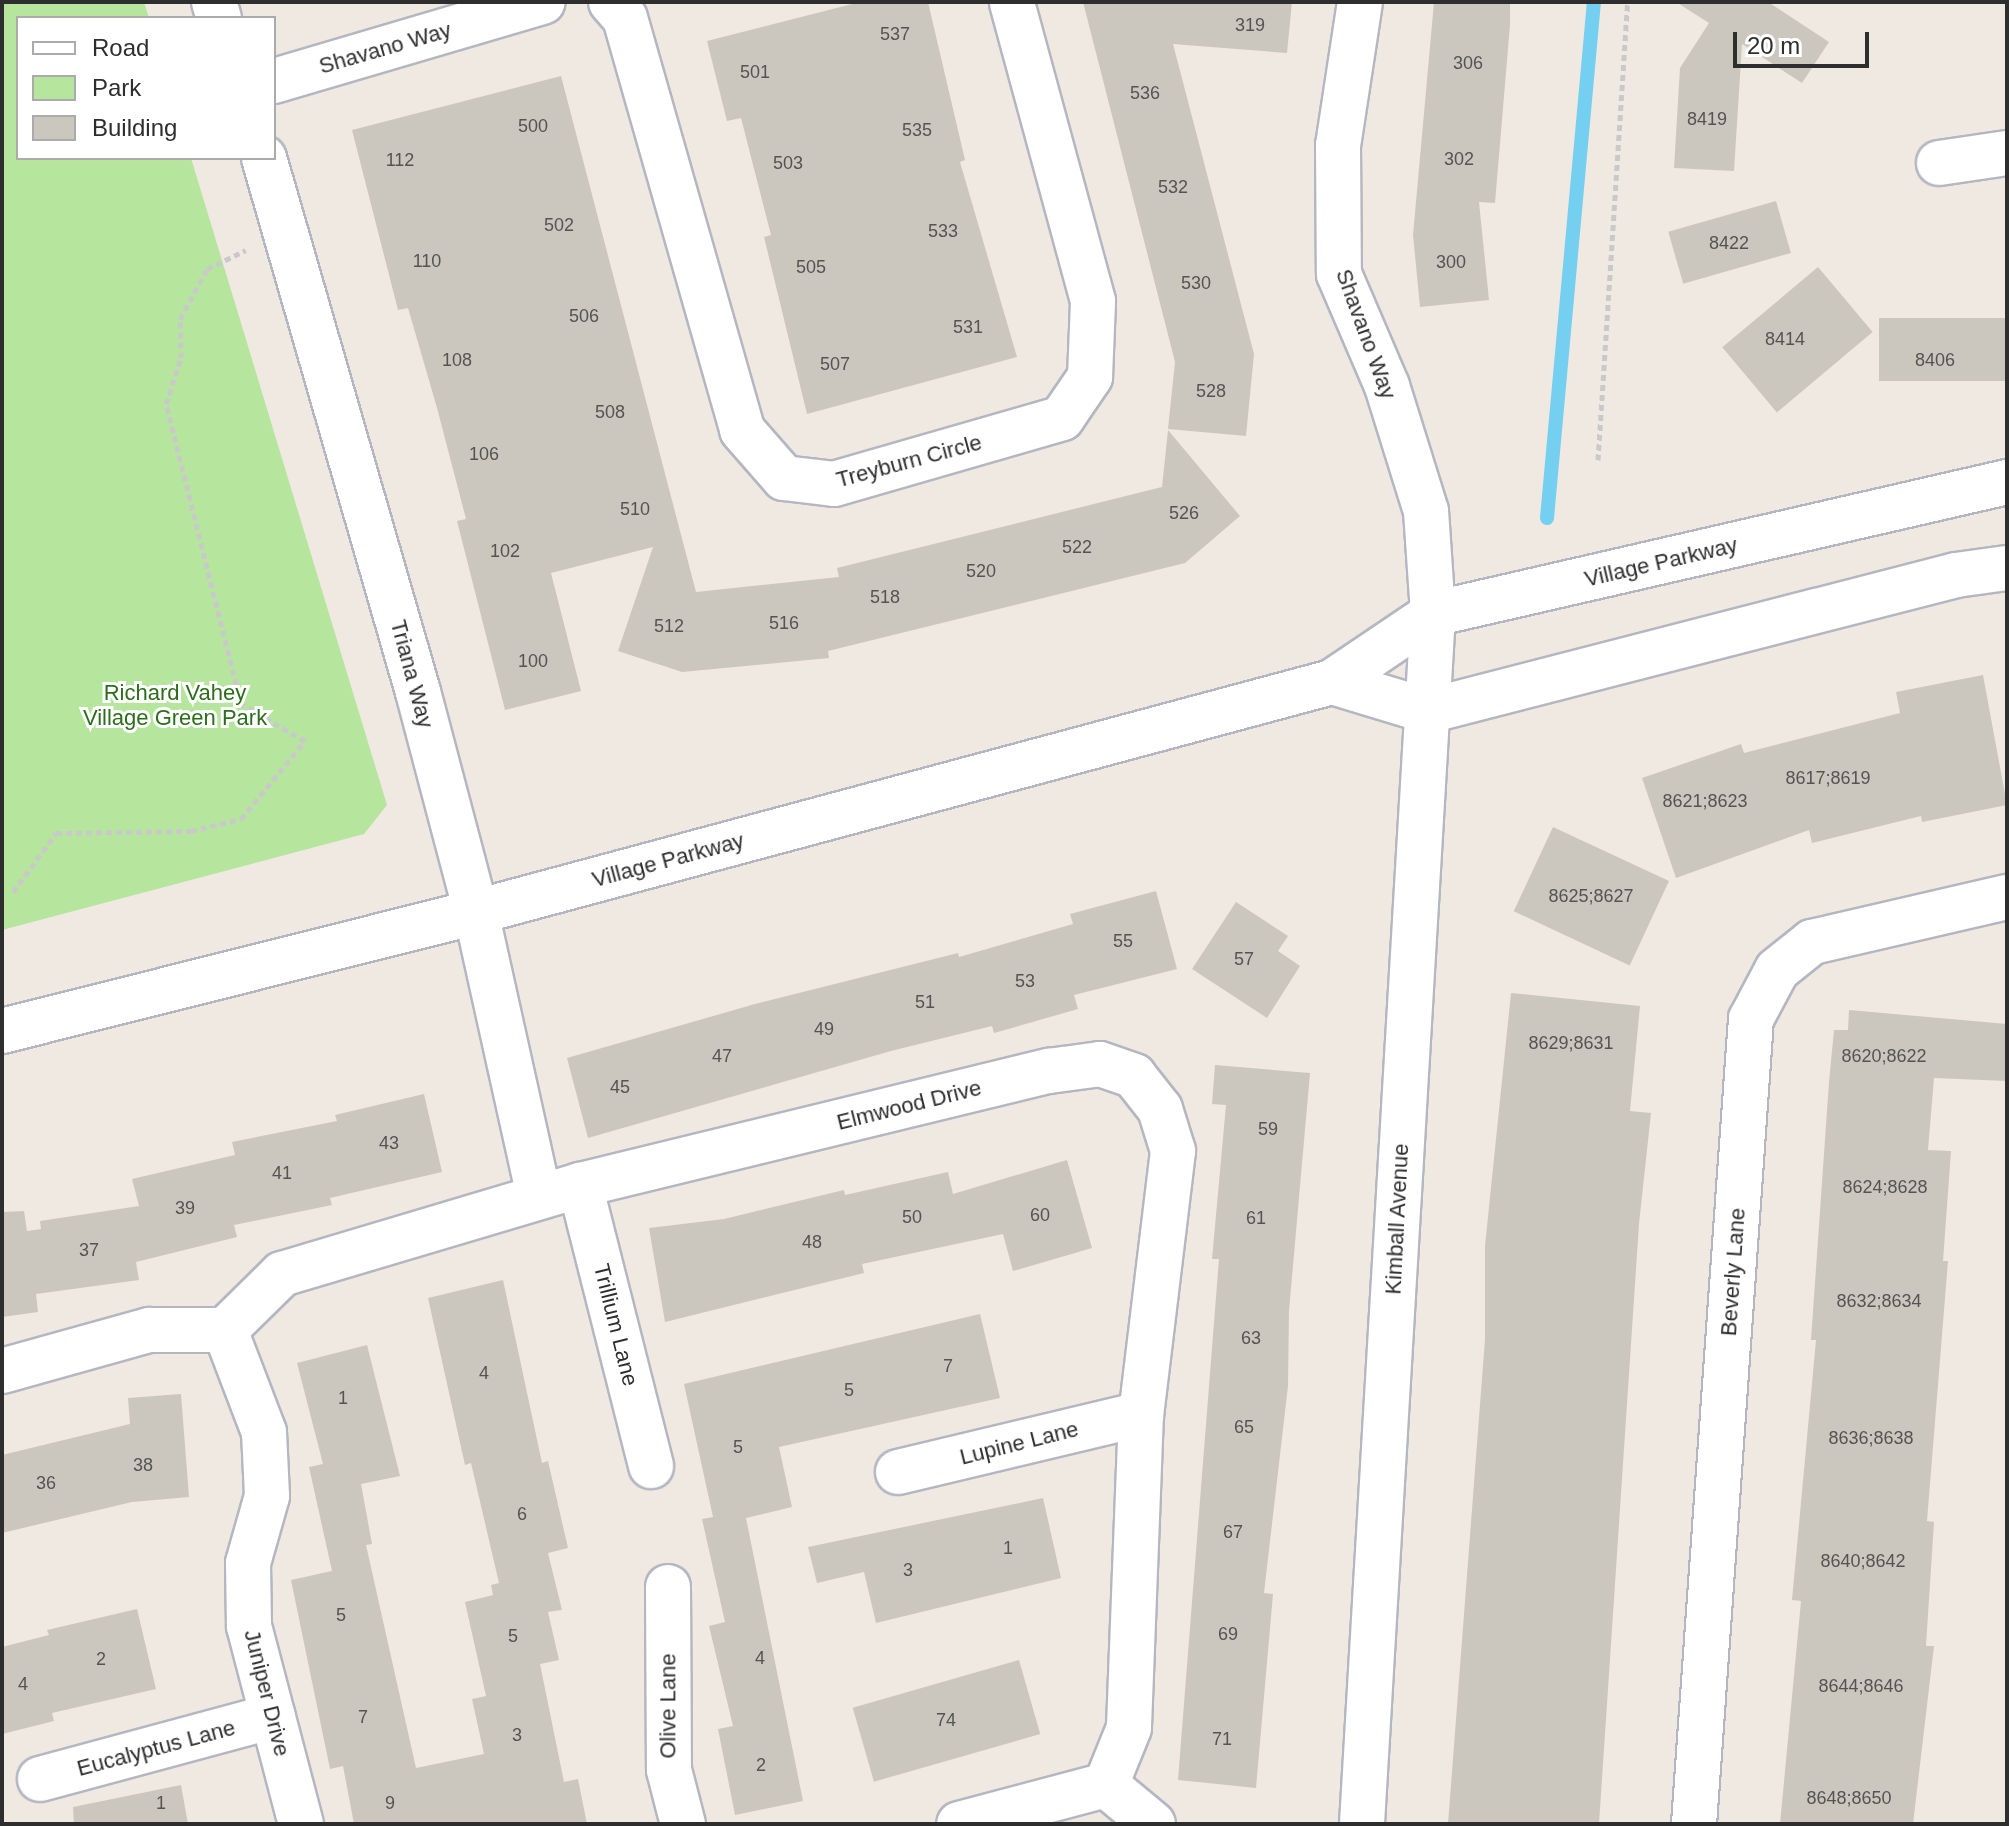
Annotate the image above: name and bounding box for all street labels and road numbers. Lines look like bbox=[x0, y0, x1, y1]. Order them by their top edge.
street label: Shavano Way bbox=[316, 17, 454, 79]
street label: Shavano Way bbox=[1330, 266, 1402, 402]
street label: Treyburn Circle bbox=[833, 429, 985, 493]
street label: Village Parkway bbox=[1582, 532, 1740, 592]
street label: Triana Way bbox=[385, 617, 439, 731]
street label: Village Parkway bbox=[589, 827, 747, 893]
street label: Elmwood Drive bbox=[834, 1074, 984, 1136]
street label: Kimball Avenue bbox=[1380, 1142, 1414, 1296]
street label: Beverly Lane bbox=[1715, 1207, 1751, 1337]
street label: Trillium Lane bbox=[588, 1261, 644, 1389]
street label: Lupine Lane bbox=[957, 1416, 1081, 1470]
street label: Juniper Drive bbox=[239, 1627, 295, 1759]
street label: Olive Lane bbox=[655, 1653, 681, 1759]
street label: Eucalyptus Lane bbox=[74, 1714, 238, 1782]

